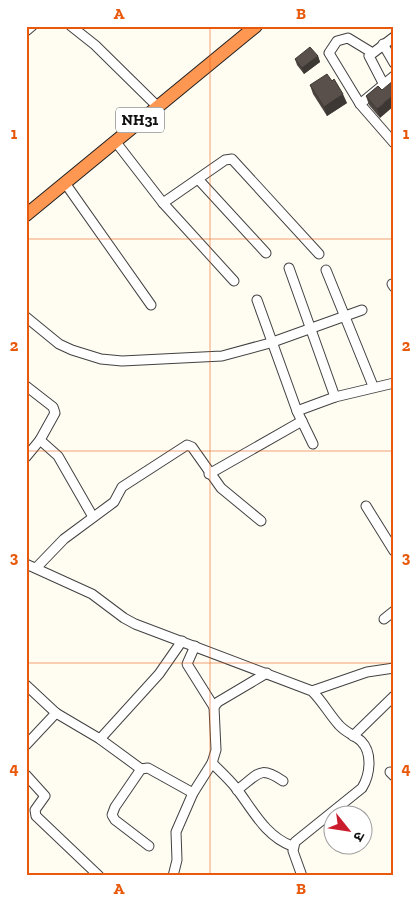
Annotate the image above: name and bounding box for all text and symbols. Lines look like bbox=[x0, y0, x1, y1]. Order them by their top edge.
text: A bbox=[114, 4, 125, 23]
text: B bbox=[296, 4, 306, 23]
road number: NH31 bbox=[116, 108, 164, 132]
text: 1 bbox=[11, 124, 18, 143]
text: 1 bbox=[403, 124, 410, 143]
text: 2 bbox=[10, 336, 19, 355]
text: 2 bbox=[402, 336, 411, 355]
text: 3 bbox=[10, 548, 19, 567]
text: 3 bbox=[402, 548, 411, 567]
text: 4 bbox=[9, 759, 19, 778]
text: 4 bbox=[401, 759, 411, 778]
north arrow bbox=[322, 804, 372, 854]
text: उ bbox=[349, 828, 368, 845]
text: A bbox=[114, 879, 125, 898]
text: B bbox=[296, 879, 306, 898]

